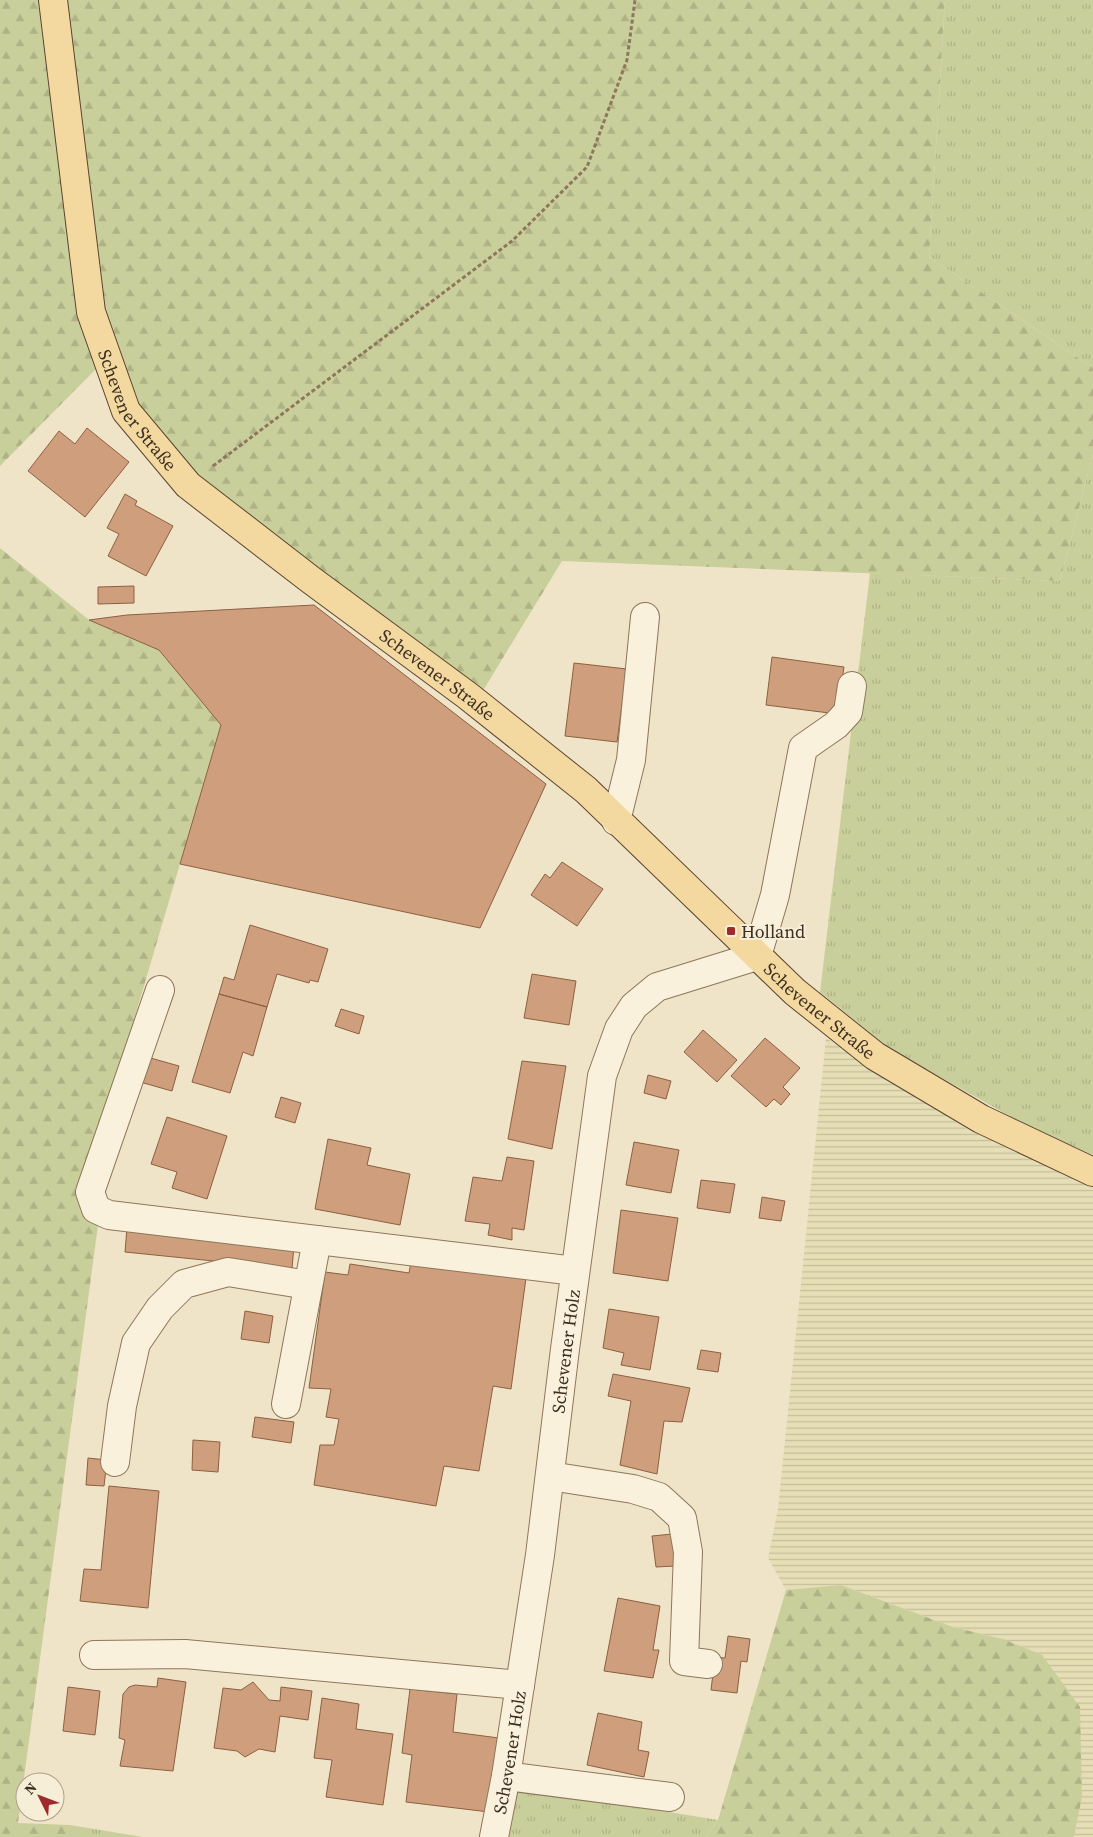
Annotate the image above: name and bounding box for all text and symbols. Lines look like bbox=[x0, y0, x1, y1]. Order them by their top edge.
street label: Schevener Straße bbox=[93, 346, 183, 476]
street label: Schevener Straße bbox=[375, 622, 501, 726]
place label: Holland bbox=[741, 919, 805, 944]
marker: Holland bbox=[725, 925, 737, 937]
street label: Schevener Straße bbox=[759, 956, 881, 1064]
street label: Schevener Holz bbox=[545, 1288, 585, 1415]
street label: Schevener Holz bbox=[486, 1689, 531, 1816]
north arrow bbox=[15, 1772, 65, 1822]
text: N bbox=[19, 1778, 41, 1799]

